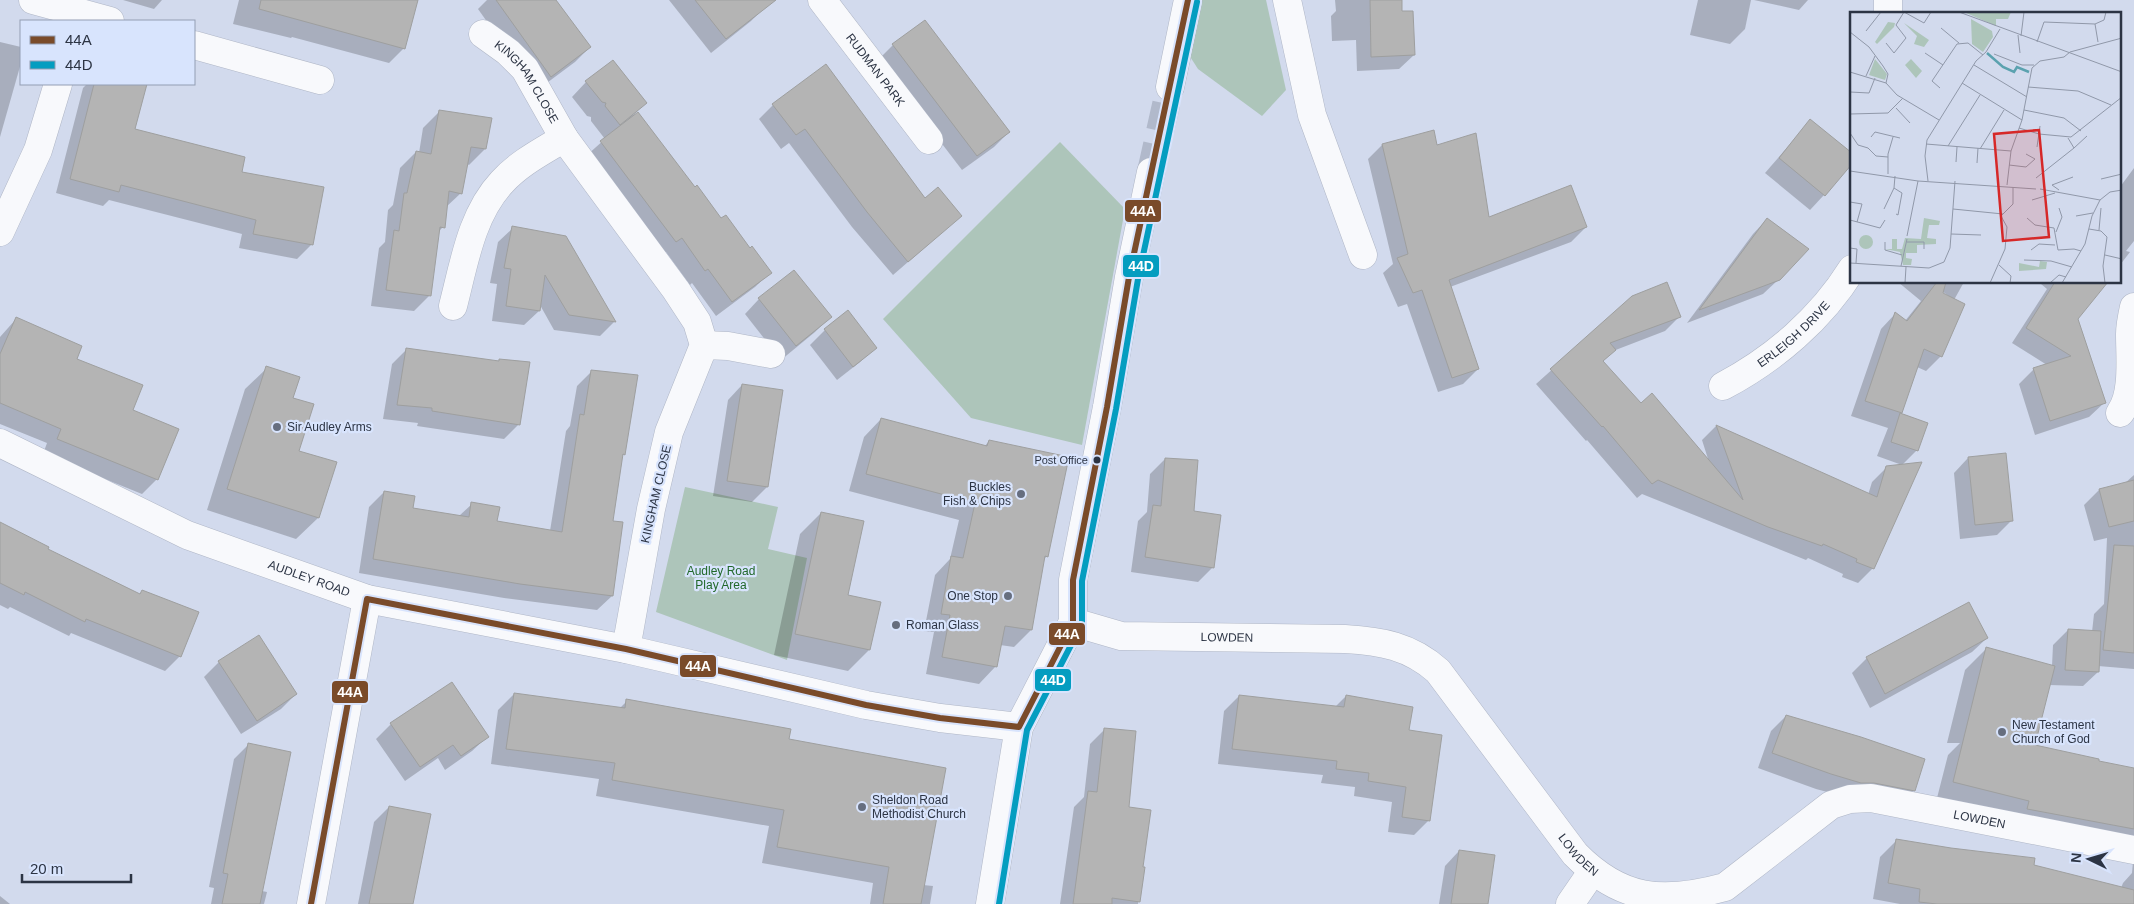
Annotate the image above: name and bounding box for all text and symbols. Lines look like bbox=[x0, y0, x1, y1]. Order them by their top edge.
inset map bbox=[1850, 12, 2122, 284]
legend bbox=[20, 20, 195, 85]
text: 44A bbox=[65, 31, 92, 48]
street label: RUDMAN PARK bbox=[843, 31, 908, 109]
street label: KINGHAM CLOSE bbox=[492, 38, 561, 126]
text: 44D bbox=[65, 56, 93, 73]
line badge: 44A bbox=[1124, 199, 1162, 223]
text: 44A bbox=[1130, 203, 1156, 219]
line badge: 44D bbox=[1122, 254, 1160, 278]
text: 44D bbox=[1128, 258, 1154, 274]
street label: ERLEIGH DRIVE bbox=[1755, 298, 1833, 370]
place label: Sir Audley Arms bbox=[287, 420, 372, 434]
marker: Sir Audley Arms bbox=[271, 421, 283, 433]
street label: KINGHAM CLOSE bbox=[638, 444, 674, 544]
place label: Post Office bbox=[1034, 454, 1088, 466]
marker: Post Office bbox=[1092, 455, 1102, 465]
place label: Buckles Fish & Chips bbox=[943, 480, 1011, 508]
marker: Buckles Fish & Chips bbox=[1015, 488, 1027, 500]
street label: AUDLEY ROAD bbox=[266, 557, 352, 600]
park label: Audley Road Play Area bbox=[687, 564, 755, 592]
place label: One Stop bbox=[947, 589, 998, 603]
marker: One Stop bbox=[1002, 590, 1014, 602]
place label: Roman Glass bbox=[906, 618, 979, 632]
marker: Roman Glass bbox=[890, 619, 902, 631]
line badge: 44A bbox=[1048, 622, 1086, 646]
text: 44A bbox=[1054, 626, 1080, 642]
street label: LOWDEN bbox=[1201, 630, 1253, 645]
line badge: 44A bbox=[679, 654, 717, 678]
text: 44A bbox=[685, 658, 711, 674]
line badge: 44D bbox=[1034, 668, 1072, 692]
text: 44D bbox=[1040, 672, 1066, 688]
line badge: 44A bbox=[331, 680, 369, 704]
text: 44A bbox=[337, 684, 363, 700]
place label: New Testament Church of God bbox=[2012, 718, 2095, 746]
marker: New Testament Church of God bbox=[1996, 726, 2008, 738]
place label: Sheldon Road Methodist Church bbox=[872, 793, 966, 821]
marker: Sheldon Road Methodist Church bbox=[856, 801, 868, 813]
street label: LOWDEN bbox=[1952, 807, 2007, 831]
street label: LOWDEN bbox=[1555, 831, 1601, 879]
north arrow bbox=[2064, 834, 2114, 884]
scale bar bbox=[22, 852, 131, 884]
text: N bbox=[2068, 852, 2084, 864]
text: 20 m bbox=[30, 860, 63, 877]

